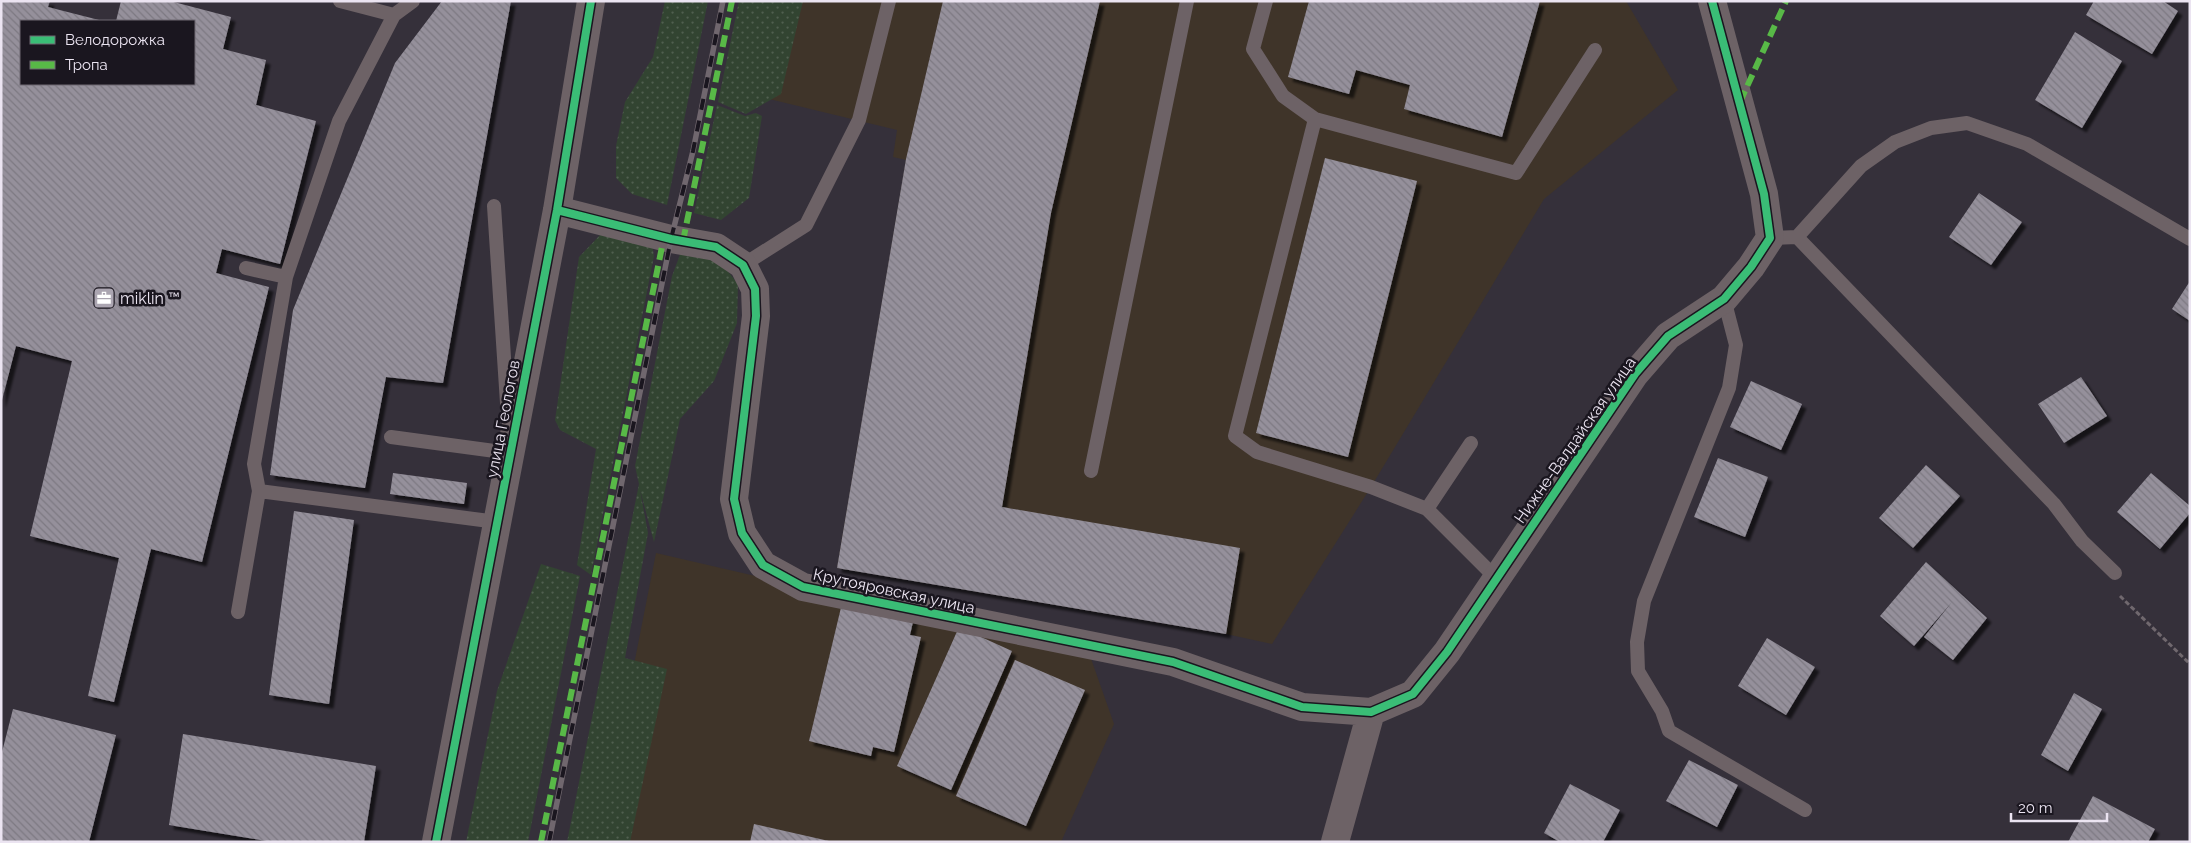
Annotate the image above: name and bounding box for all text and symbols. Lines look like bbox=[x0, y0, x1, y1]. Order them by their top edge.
legend bbox=[20, 20, 195, 85]
text: Велодорожка bbox=[65, 31, 165, 49]
text: Тропа bbox=[65, 56, 108, 74]
office icon: miklin ™ bbox=[92, 286, 116, 310]
place label: miklin ™ bbox=[120, 289, 180, 308]
street label: Нижне-Валдайская улица bbox=[1510, 353, 1640, 527]
street label: улица Геологов bbox=[482, 358, 524, 480]
street label: Крутояровская улица bbox=[811, 565, 977, 617]
scale bar bbox=[2011, 790, 2107, 822]
text: 20 m bbox=[2018, 799, 2053, 817]

